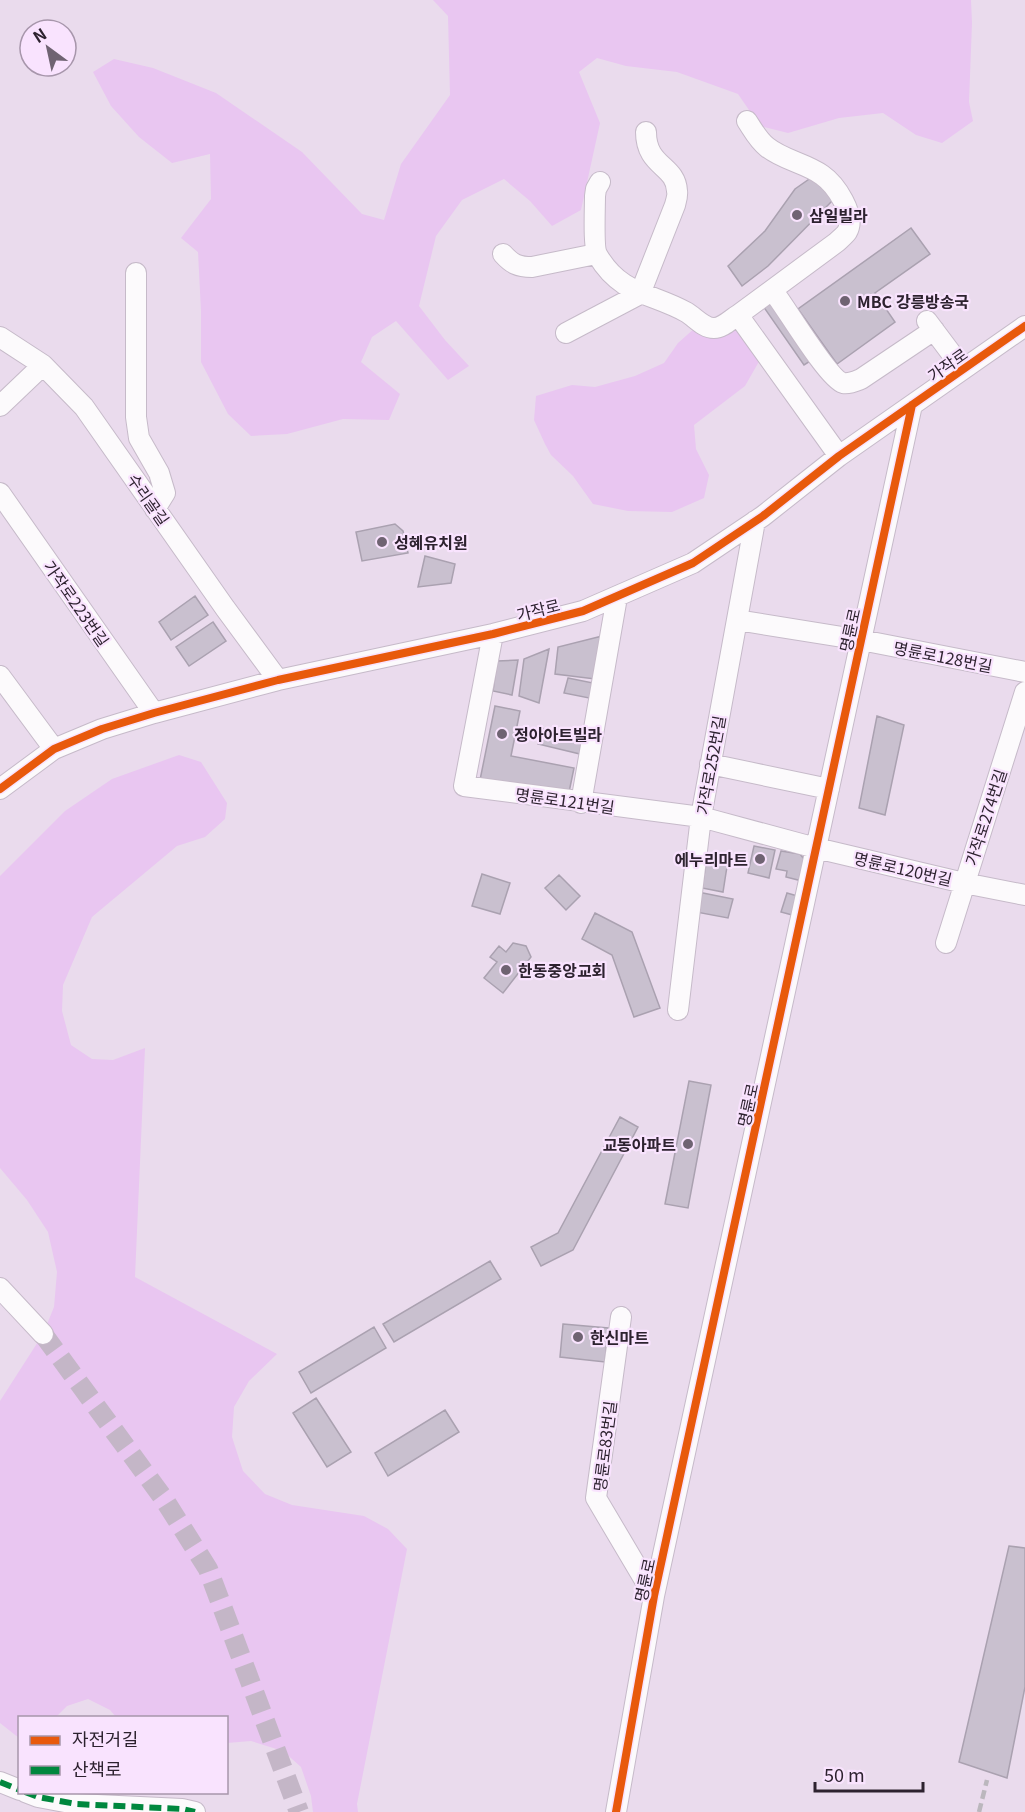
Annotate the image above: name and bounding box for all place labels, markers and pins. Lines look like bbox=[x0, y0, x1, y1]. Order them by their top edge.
place label: 삼일빌라 bbox=[809, 203, 868, 227]
marker: 삼일빌라 bbox=[790, 208, 804, 222]
place label: MBC 강릉방송국 bbox=[857, 289, 969, 313]
marker: MBC 강릉방송국 bbox=[838, 294, 852, 308]
place label: 성혜유치원 bbox=[394, 530, 468, 554]
marker: 성혜유치원 bbox=[375, 535, 389, 549]
place label: 정아아트빌라 bbox=[514, 722, 603, 746]
marker: 정아아트빌라 bbox=[495, 727, 509, 741]
place label: 에누리마트 bbox=[674, 847, 748, 871]
marker: 에누리마트 bbox=[753, 852, 767, 866]
place label: 한동중앙교회 bbox=[518, 958, 606, 982]
marker: 한동중앙교회 bbox=[499, 963, 513, 977]
place label: 교동아파트 bbox=[602, 1132, 676, 1156]
marker: 교동아파트 bbox=[681, 1137, 695, 1151]
place label: 한신마트 bbox=[590, 1325, 649, 1349]
marker: 한신마트 bbox=[571, 1330, 585, 1344]

